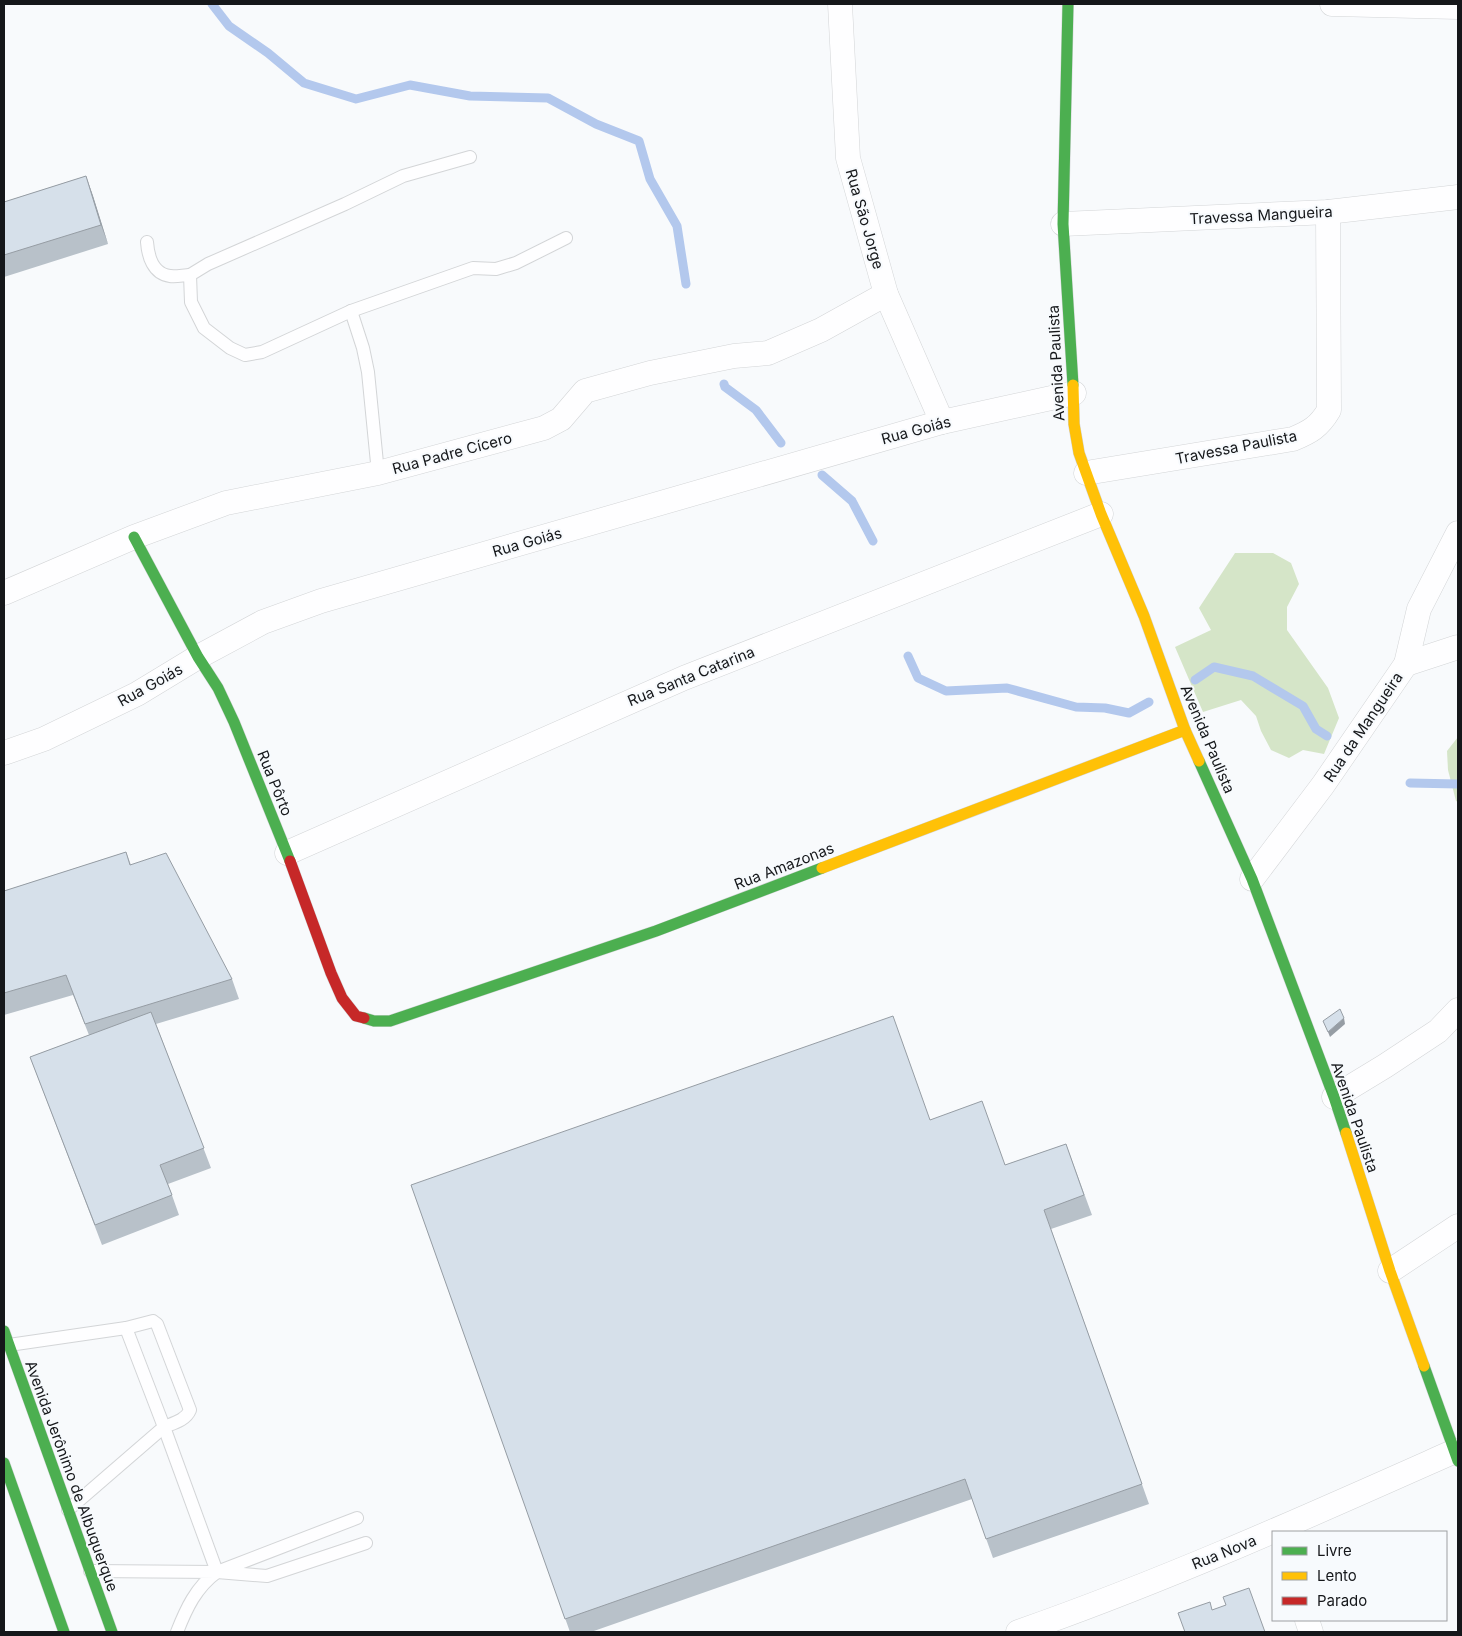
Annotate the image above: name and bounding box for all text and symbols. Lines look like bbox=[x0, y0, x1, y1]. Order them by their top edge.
street label: Rua São Jorge bbox=[842, 167, 888, 271]
street label: Travessa Mangueira bbox=[1189, 202, 1333, 228]
street label: Avenida Paulista bbox=[1043, 305, 1069, 421]
street label: Rua Goiás bbox=[879, 412, 953, 448]
street label: Travessa Paulista bbox=[1174, 426, 1298, 468]
street label: Rua Padre Cícero bbox=[390, 428, 514, 478]
street label: Rua Goiás bbox=[490, 523, 564, 561]
street label: Rua Santa Catarina bbox=[625, 642, 757, 710]
street label: Rua Goiás bbox=[114, 659, 186, 711]
street label: Rua da Mangueira bbox=[1319, 668, 1407, 786]
street label: Avenida Paulista bbox=[1177, 682, 1239, 796]
street label: Rua Pôrto bbox=[253, 747, 297, 819]
street label: Rua Amazonas bbox=[731, 838, 837, 894]
street label: Avenida Paulista bbox=[1327, 1059, 1383, 1175]
street label: Avenida Jerônimo de Albuquerque bbox=[21, 1358, 123, 1594]
street label: Rua Nova bbox=[1189, 1530, 1259, 1574]
legend bbox=[1272, 1531, 1447, 1621]
text: Livre bbox=[1317, 1541, 1352, 1560]
text: Lento bbox=[1317, 1566, 1357, 1585]
text: Parado bbox=[1317, 1591, 1367, 1610]

